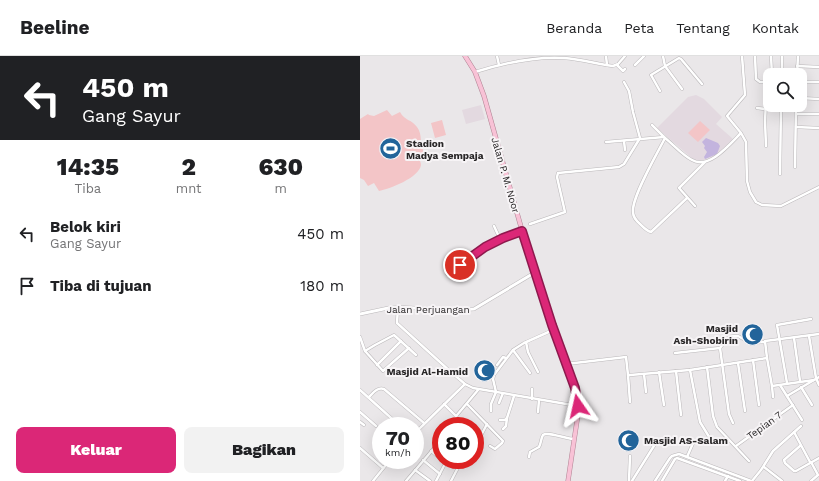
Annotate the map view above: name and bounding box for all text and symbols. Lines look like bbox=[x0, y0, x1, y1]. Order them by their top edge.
text: Beeline bbox=[20, 16, 90, 39]
text: Beranda bbox=[546, 20, 602, 36]
text: Peta bbox=[624, 20, 654, 36]
text: Tentang bbox=[676, 20, 730, 36]
text: Kontak bbox=[752, 20, 799, 36]
map controls bbox=[763, 68, 807, 112]
button: search bbox=[763, 68, 807, 112]
text: 450 m bbox=[82, 71, 169, 104]
icon: left bbox=[16, 72, 68, 124]
text: Gang Sayur bbox=[82, 105, 181, 126]
sports icon: Stadion Madya Sempaja bbox=[378, 136, 404, 162]
street label: Jalan P. M. Noor bbox=[489, 136, 522, 214]
place label: Stadion Madya Sempaja bbox=[406, 138, 484, 161]
text: 14:35 bbox=[57, 153, 119, 181]
text: 2 bbox=[181, 153, 196, 181]
text: 630 bbox=[258, 153, 303, 181]
text: Tiba bbox=[75, 181, 101, 196]
text: mnt bbox=[176, 181, 202, 196]
text: m bbox=[275, 181, 287, 196]
text: Belok kiri bbox=[50, 218, 121, 236]
icon: left bbox=[16, 223, 38, 245]
text: 450 m bbox=[297, 225, 344, 243]
text: Gang Sayur bbox=[50, 236, 121, 251]
pin bbox=[443, 248, 477, 282]
icon: arrive bbox=[449, 254, 471, 276]
icon: arrive bbox=[16, 275, 38, 297]
text: Tiba di tujuan bbox=[50, 277, 152, 295]
text: 180 m bbox=[300, 277, 344, 295]
street label: Jalan Perjuangan bbox=[386, 304, 470, 315]
mosque icon: Masjid Ash-Shobirin bbox=[740, 321, 766, 347]
place label: Masjid Ash-Shobirin bbox=[673, 323, 738, 346]
mosque icon: Masjid Al-Hamid bbox=[471, 358, 497, 384]
place label: Masjid Al-Hamid bbox=[386, 366, 468, 377]
position arrow bbox=[557, 385, 599, 427]
street label: Tepian 7 bbox=[745, 409, 784, 442]
speed limit sign: 80 bbox=[432, 417, 484, 469]
text: 70 bbox=[386, 426, 410, 450]
button: Keluar bbox=[16, 427, 176, 473]
button: Bagikan bbox=[184, 427, 344, 473]
mosque icon: Masjid AS-Salam bbox=[615, 427, 641, 453]
place label: Masjid AS-Salam bbox=[644, 435, 728, 446]
text: km/h bbox=[385, 447, 411, 458]

